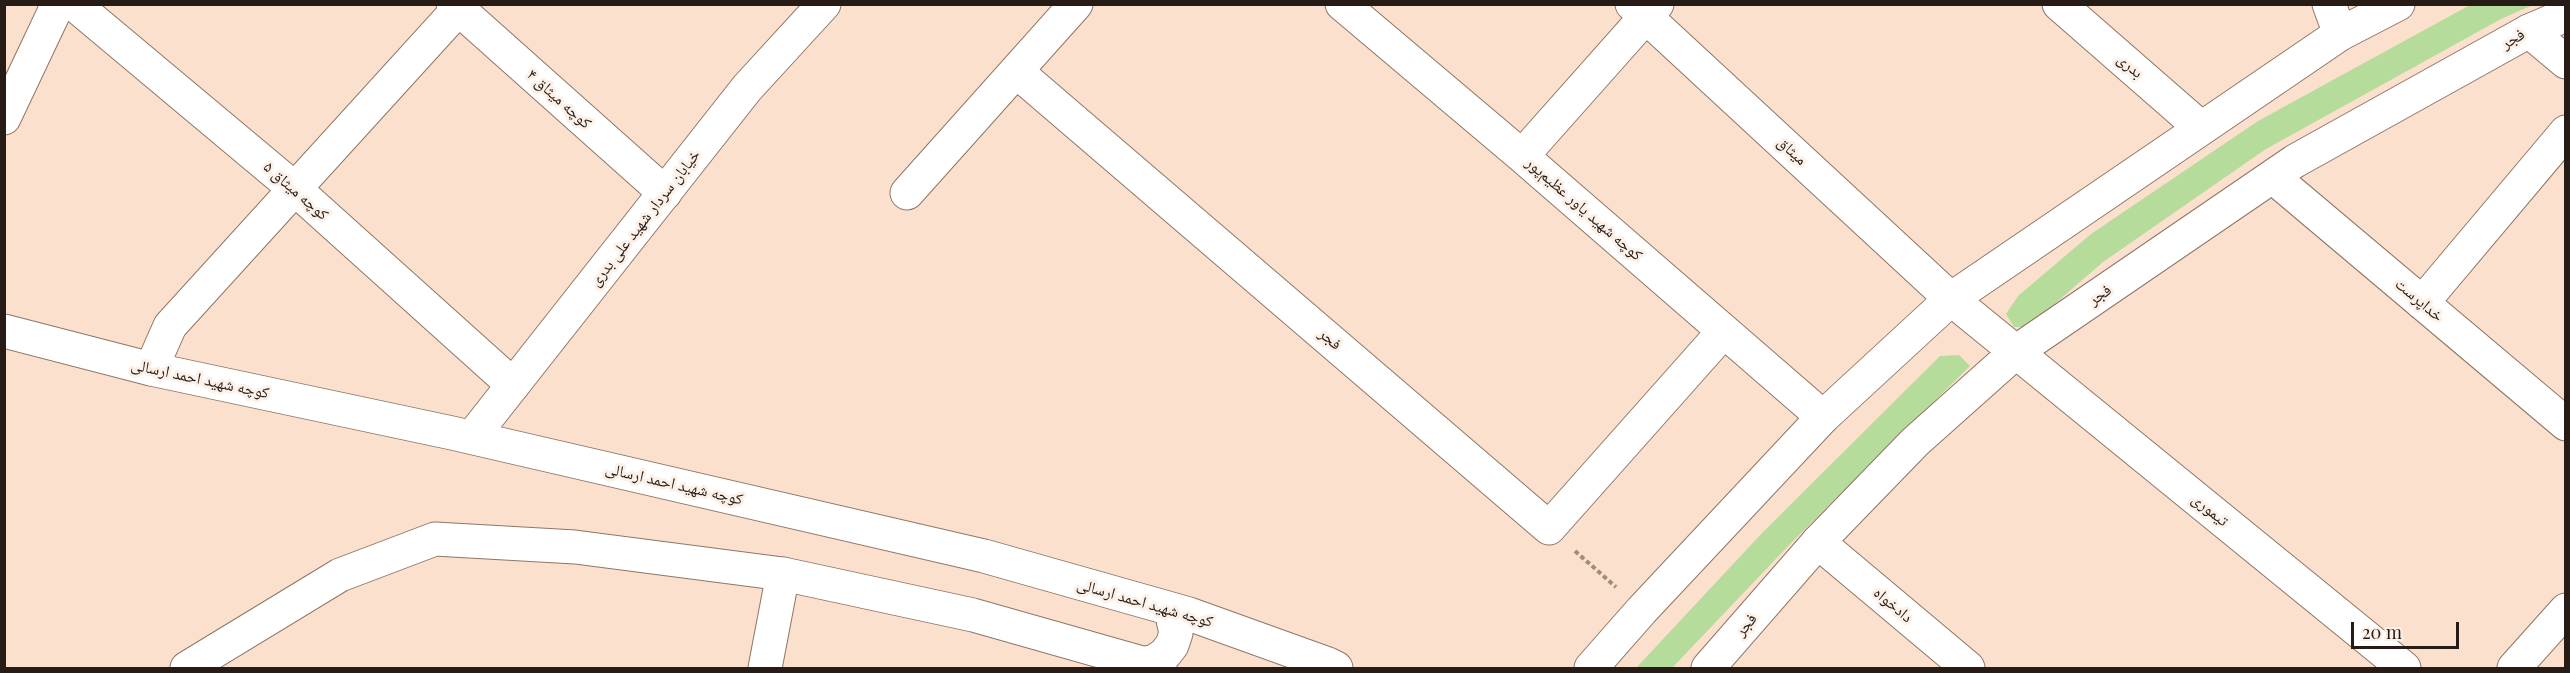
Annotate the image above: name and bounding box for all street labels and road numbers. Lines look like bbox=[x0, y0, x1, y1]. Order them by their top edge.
street label: فجر bbox=[2498, 25, 2528, 53]
street label: بدری bbox=[2113, 50, 2147, 82]
street label: کوچه میثاق ۴ bbox=[523, 65, 595, 133]
street label: میثاق bbox=[1773, 133, 1811, 169]
street label: خیابان سردار شهید علی بدری bbox=[586, 146, 704, 290]
street label: کوچه شهید یاور عظیم‌پور bbox=[1522, 153, 1646, 265]
street label: کوچه میثاق ۵ bbox=[260, 158, 332, 224]
street label: خداپرست bbox=[2391, 274, 2447, 326]
street label: فجر bbox=[2085, 280, 2115, 310]
street label: فجر bbox=[1315, 324, 1345, 354]
street label: کوچه شهید احمد ارسالی bbox=[129, 355, 271, 403]
street label: کوچه شهید احمد ارسالی bbox=[603, 459, 745, 509]
street label: تیموری bbox=[2188, 490, 2232, 530]
street label: کوچه شهید احمد ارسالی bbox=[1075, 574, 1215, 632]
street label: دادخواه bbox=[1870, 583, 1916, 627]
street label: فجر bbox=[1731, 610, 1761, 640]

